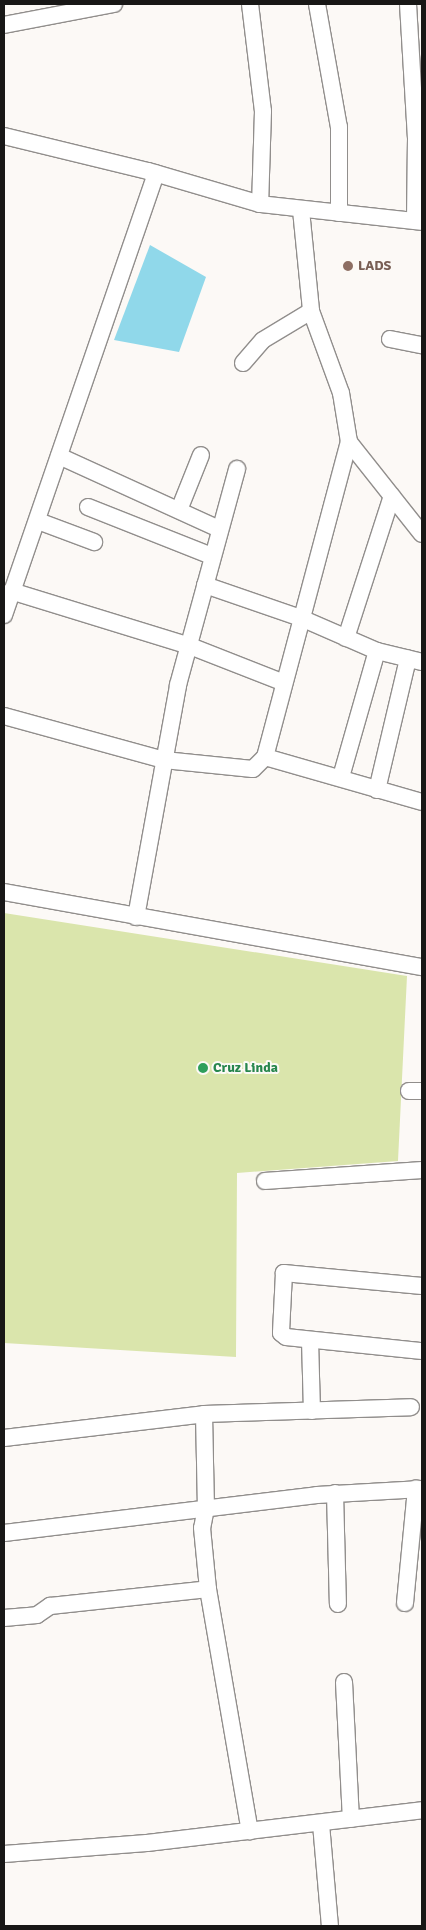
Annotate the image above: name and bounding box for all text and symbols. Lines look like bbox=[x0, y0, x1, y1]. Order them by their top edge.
place label: LADS bbox=[358, 258, 391, 274]
marker: LADS bbox=[342, 260, 354, 272]
place label: Cruz Linda bbox=[213, 1060, 278, 1076]
marker: Cruz Linda bbox=[197, 1062, 209, 1074]

